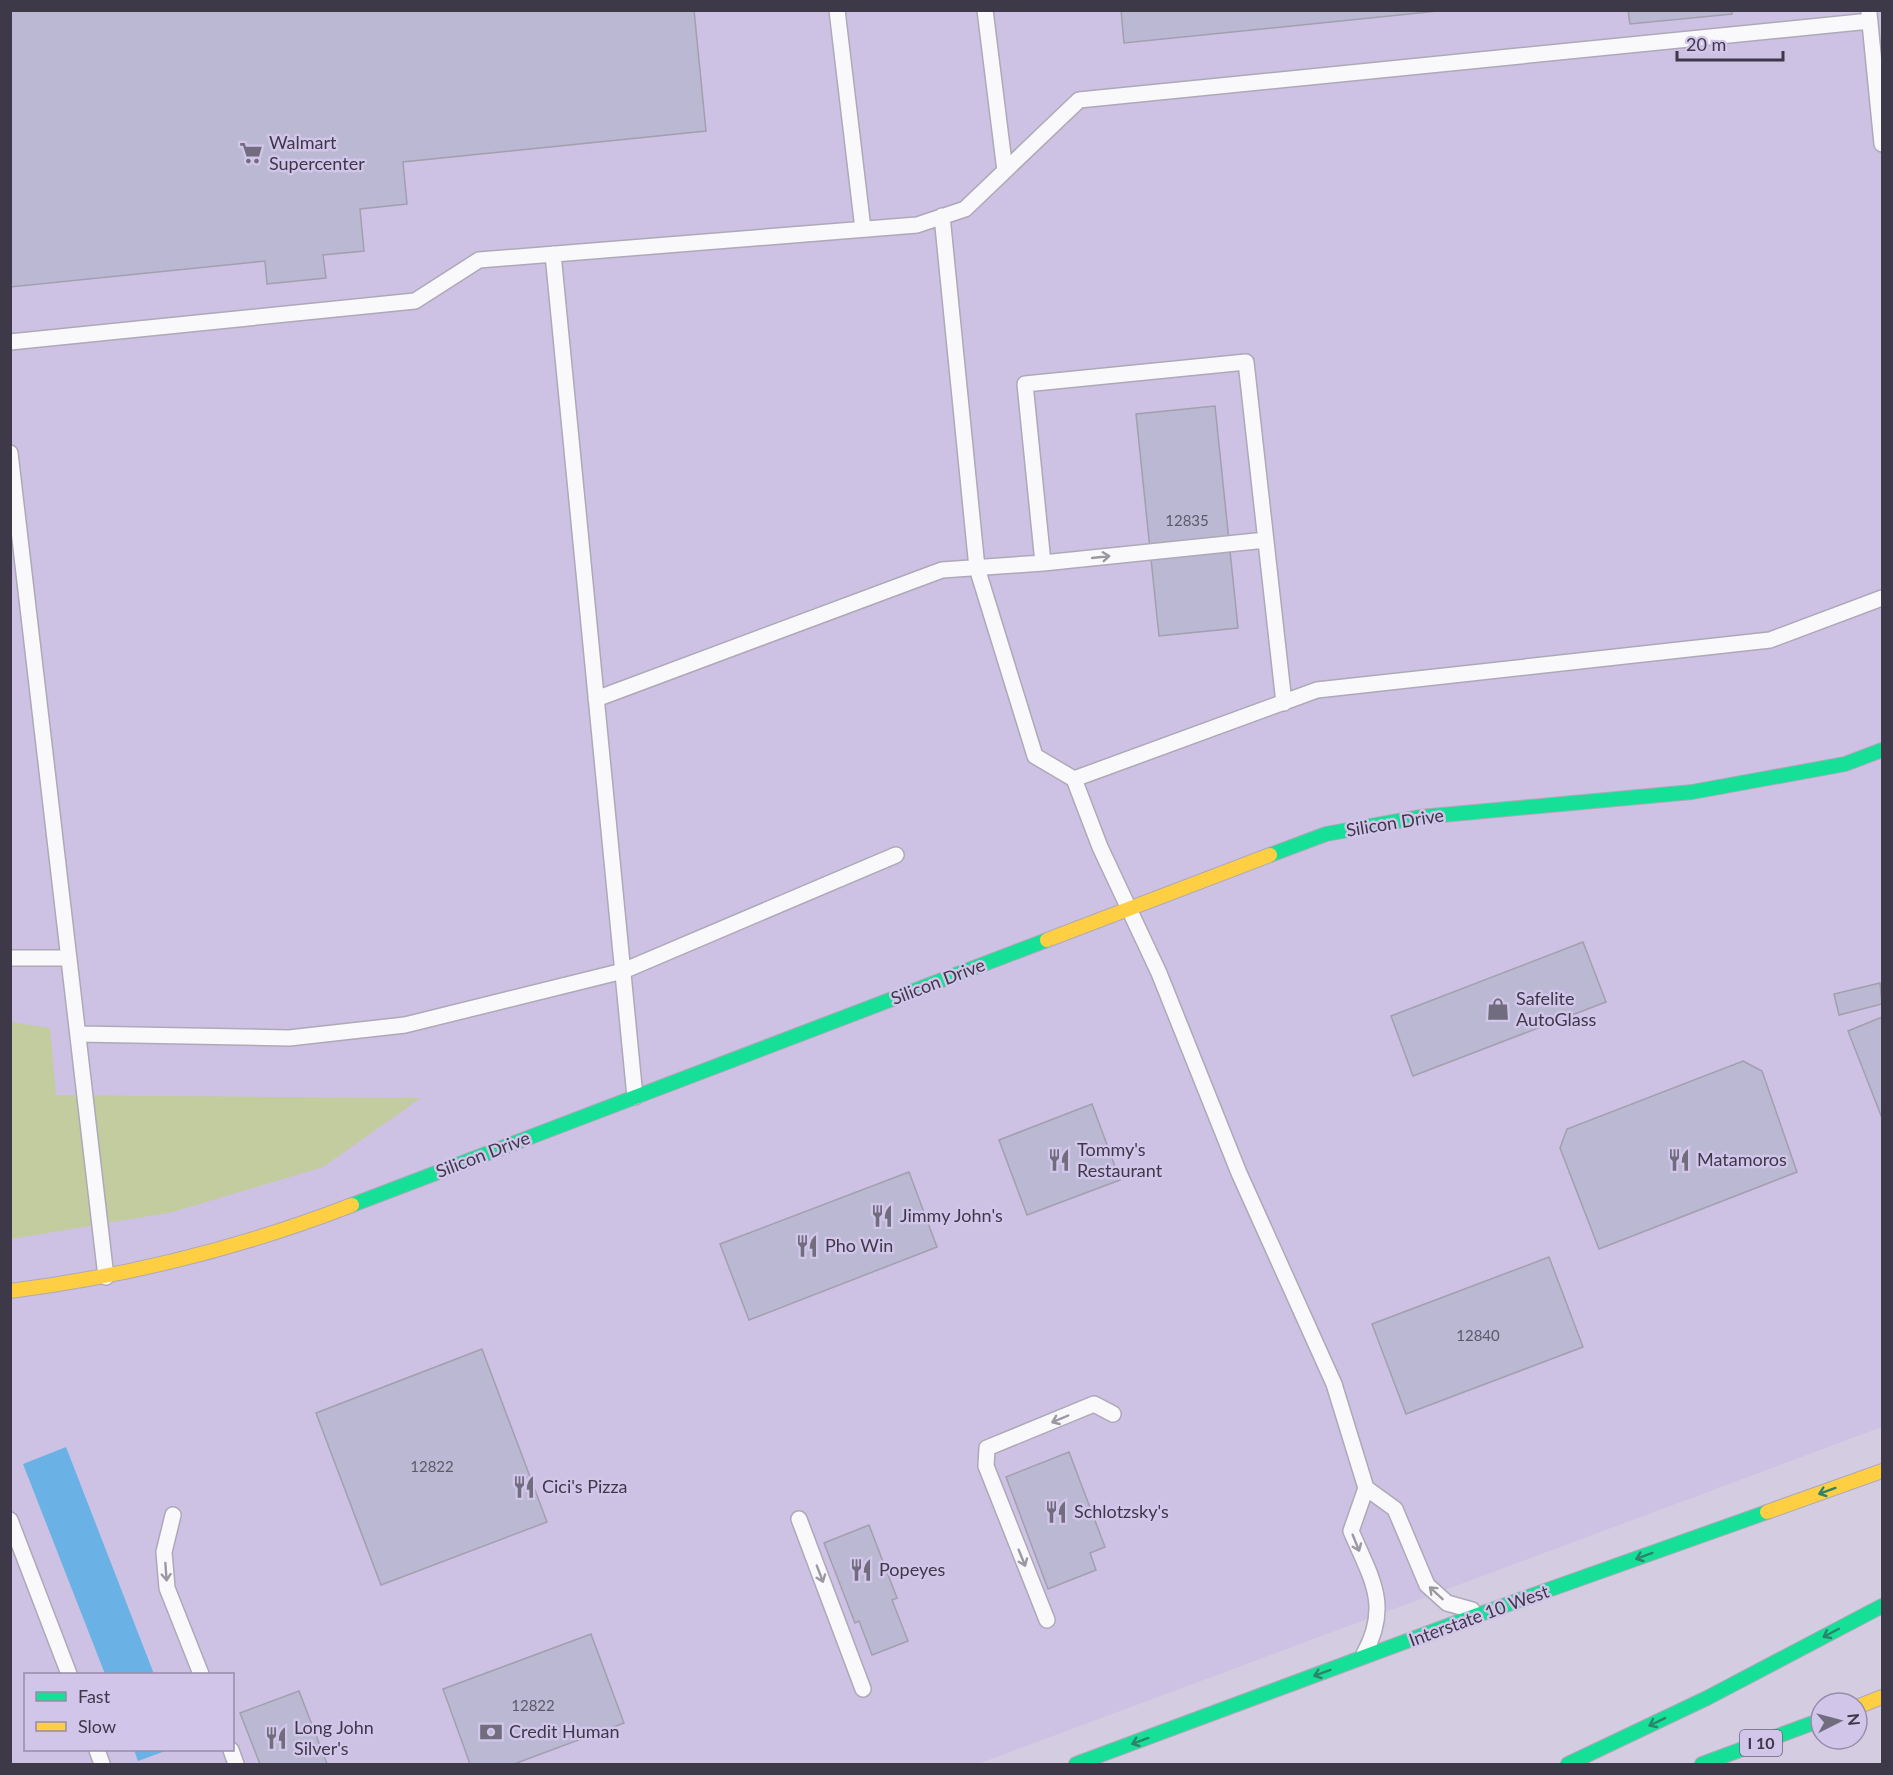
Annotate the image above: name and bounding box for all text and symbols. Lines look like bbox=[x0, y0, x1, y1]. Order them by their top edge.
scale bar bbox=[1677, 24, 1784, 62]
text: 20 m bbox=[1686, 33, 1726, 55]
place label: Walmart Supercenter bbox=[269, 131, 365, 174]
supermarket icon: Walmart Supercenter bbox=[238, 140, 264, 166]
house number: 12835 bbox=[1165, 511, 1209, 529]
one-way arrow bbox=[1090, 551, 1110, 562]
street label: Silicon Drive bbox=[1344, 803, 1445, 841]
street label: Silicon Drive bbox=[888, 953, 988, 1009]
place label: Safelite AutoGlass bbox=[1516, 987, 1597, 1030]
shop icon: Safelite AutoGlass bbox=[1485, 996, 1511, 1022]
street label: Silicon Drive bbox=[433, 1126, 533, 1182]
place label: Tommy's Restaurant bbox=[1077, 1138, 1163, 1181]
restaurant icon: Tommy's Restaurant bbox=[1046, 1147, 1072, 1173]
restaurant icon: Matamoros bbox=[1666, 1147, 1692, 1173]
place label: Matamoros bbox=[1697, 1148, 1787, 1170]
restaurant icon: Jimmy John's bbox=[869, 1203, 895, 1229]
place label: Jimmy John's bbox=[900, 1204, 1003, 1226]
restaurant icon: Pho Win bbox=[794, 1233, 820, 1259]
place label: Pho Win bbox=[825, 1234, 893, 1256]
house number: 12840 bbox=[1456, 1326, 1500, 1344]
one-way arrow bbox=[1051, 1413, 1069, 1425]
house number: 12822 bbox=[410, 1457, 454, 1475]
restaurant icon: Cici's Pizza bbox=[511, 1474, 537, 1500]
place label: Cici's Pizza bbox=[542, 1475, 627, 1497]
one-way arrow bbox=[1819, 1486, 1837, 1497]
restaurant icon: Schlotzsky's bbox=[1043, 1499, 1069, 1525]
place label: Schlotzsky's bbox=[1074, 1500, 1169, 1522]
one-way arrow bbox=[1351, 1533, 1362, 1551]
one-way arrow bbox=[1017, 1549, 1028, 1567]
one-way arrow bbox=[1635, 1552, 1654, 1563]
restaurant icon: Popeyes bbox=[848, 1557, 874, 1583]
place label: Popeyes bbox=[879, 1558, 945, 1580]
one-way arrow bbox=[161, 1562, 172, 1582]
one-way arrow bbox=[815, 1564, 826, 1582]
street label: Interstate 10 West bbox=[1406, 1579, 1552, 1651]
one-way arrow bbox=[1429, 1586, 1444, 1600]
one-way arrow bbox=[1822, 1628, 1840, 1639]
one-way arrow bbox=[1314, 1669, 1332, 1680]
legend bbox=[24, 1673, 234, 1751]
text: Fast bbox=[78, 1685, 111, 1707]
north arrow bbox=[1809, 1691, 1869, 1751]
house number: 12822 bbox=[511, 1696, 555, 1714]
text: N bbox=[1844, 1712, 1865, 1727]
text: Slow bbox=[78, 1715, 116, 1737]
place label: Long John Silver's bbox=[294, 1716, 374, 1759]
one-way arrow bbox=[1649, 1716, 1667, 1728]
bank icon: Credit Human bbox=[478, 1719, 504, 1745]
place label: Credit Human bbox=[509, 1720, 620, 1742]
restaurant icon: Long John Silver's bbox=[263, 1725, 289, 1751]
road number: I 10 bbox=[1740, 1730, 1782, 1756]
one-way arrow bbox=[1131, 1736, 1149, 1747]

